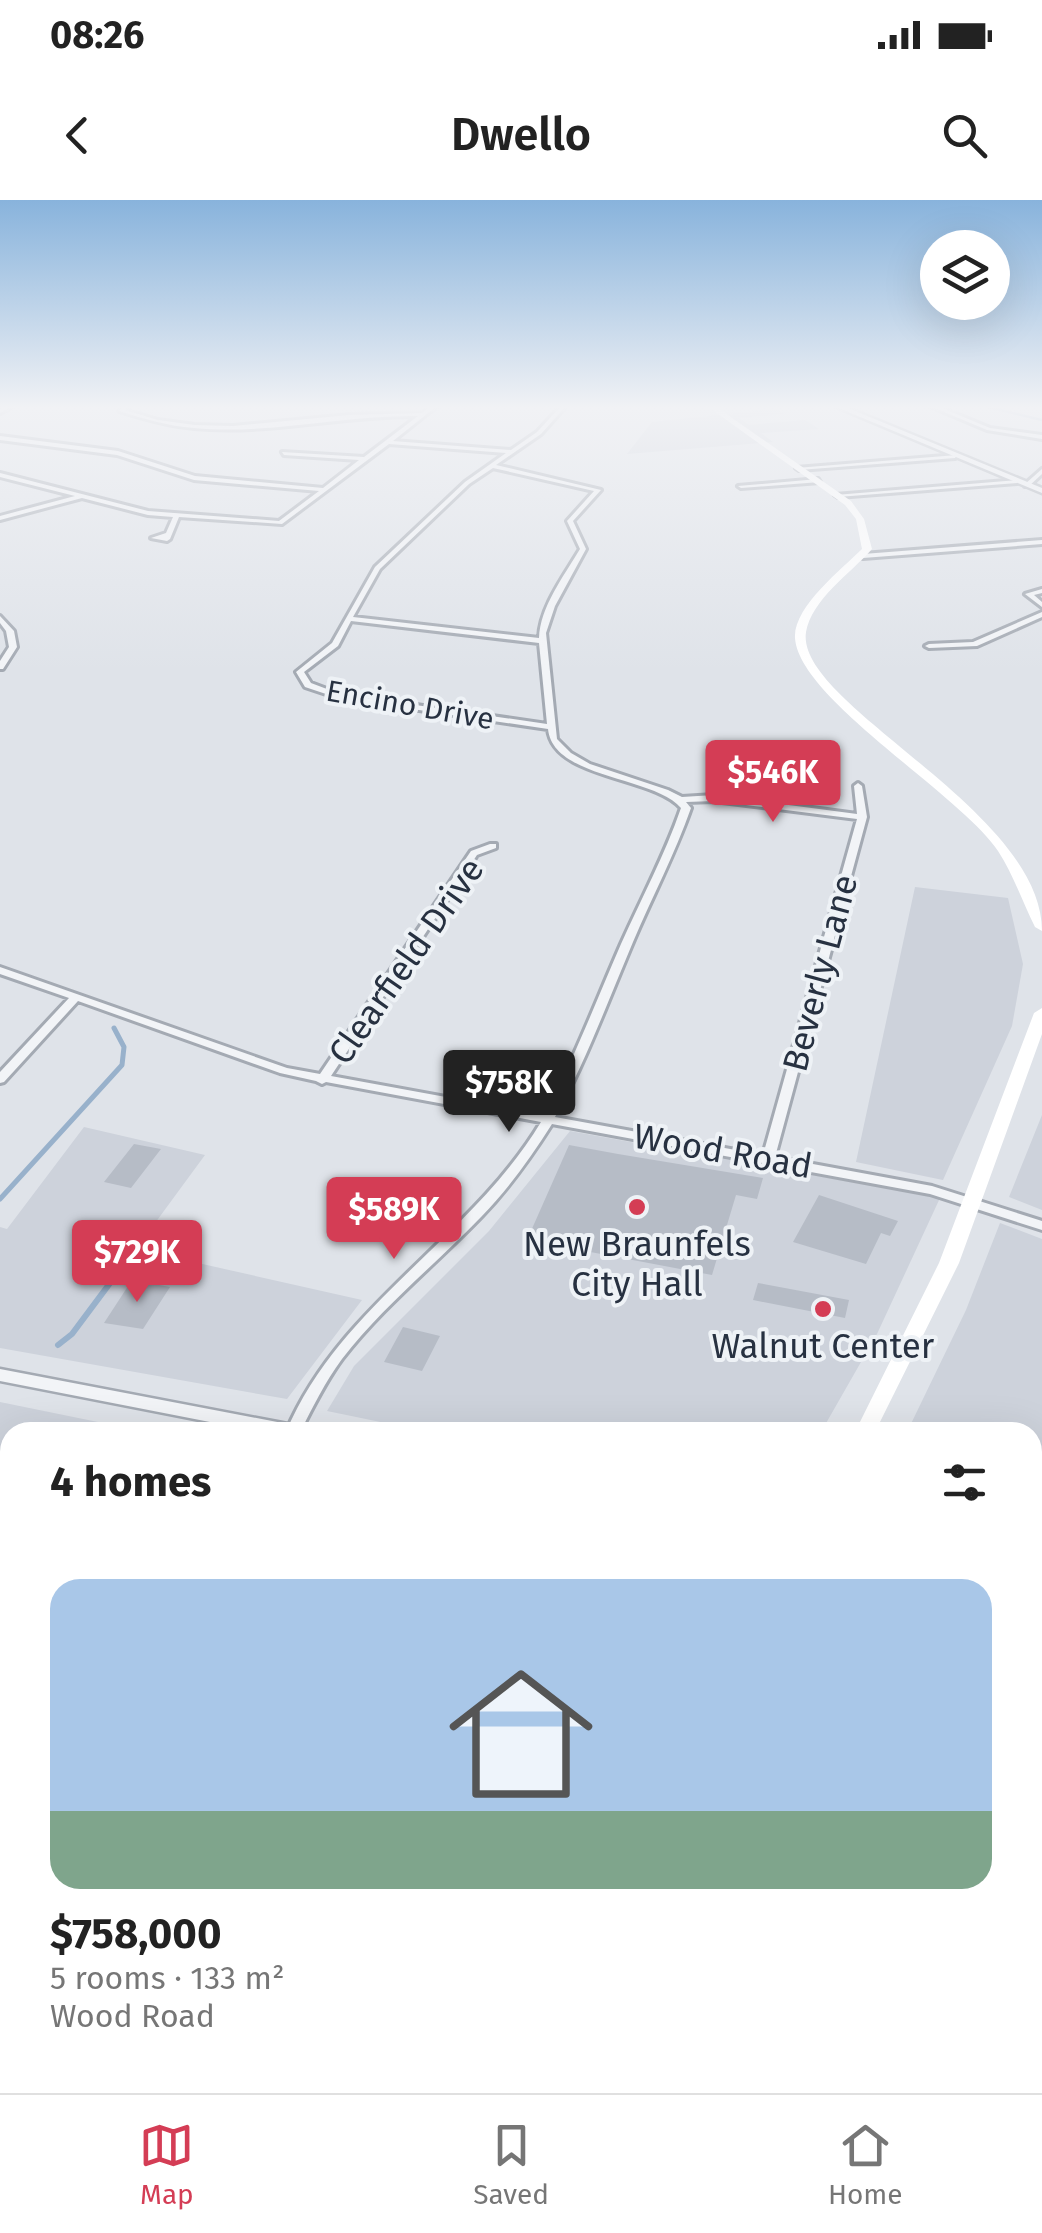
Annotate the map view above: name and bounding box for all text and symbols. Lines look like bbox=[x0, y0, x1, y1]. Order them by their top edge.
text: 08:26 bbox=[50, 12, 145, 58]
icon: back bbox=[50, 108, 105, 163]
text: Dwello bbox=[451, 108, 591, 162]
icon: search bbox=[937, 108, 992, 163]
map controls bbox=[920, 230, 1010, 320]
button: layers bbox=[920, 230, 1010, 320]
street label: Encino Drive bbox=[323, 673, 497, 737]
pin: $546K bbox=[703, 740, 843, 825]
text: $546K bbox=[727, 753, 819, 791]
street label: Clearfield Drive bbox=[319, 850, 493, 1072]
street label: Beverly Lane bbox=[774, 870, 866, 1076]
pin: $758K bbox=[439, 1050, 579, 1135]
text: $758K bbox=[465, 1063, 553, 1101]
street label: Wood Road bbox=[631, 1115, 815, 1187]
pin: $589K bbox=[324, 1177, 464, 1262]
text: $589K bbox=[349, 1190, 439, 1228]
marker: New Braunfels City Hall bbox=[626, 1196, 648, 1218]
pin: $729K bbox=[67, 1220, 207, 1305]
place label: New Braunfels City Hall bbox=[523, 1223, 751, 1305]
text: $729K bbox=[94, 1233, 180, 1271]
marker: Walnut Center bbox=[812, 1298, 834, 1320]
place label: Walnut Center bbox=[712, 1325, 935, 1367]
icon: filters bbox=[937, 1455, 992, 1510]
text: 4 homes bbox=[50, 1457, 211, 1507]
icon: home bbox=[431, 1644, 611, 1824]
text: $758,000 bbox=[50, 1909, 222, 1959]
text: 5 rooms · 133 m² bbox=[50, 1959, 285, 1997]
text: Wood Road bbox=[50, 1997, 215, 2035]
tab: Map bbox=[139, 2118, 194, 2211]
tab: Saved bbox=[473, 2118, 549, 2211]
tab: Home bbox=[828, 2118, 903, 2211]

